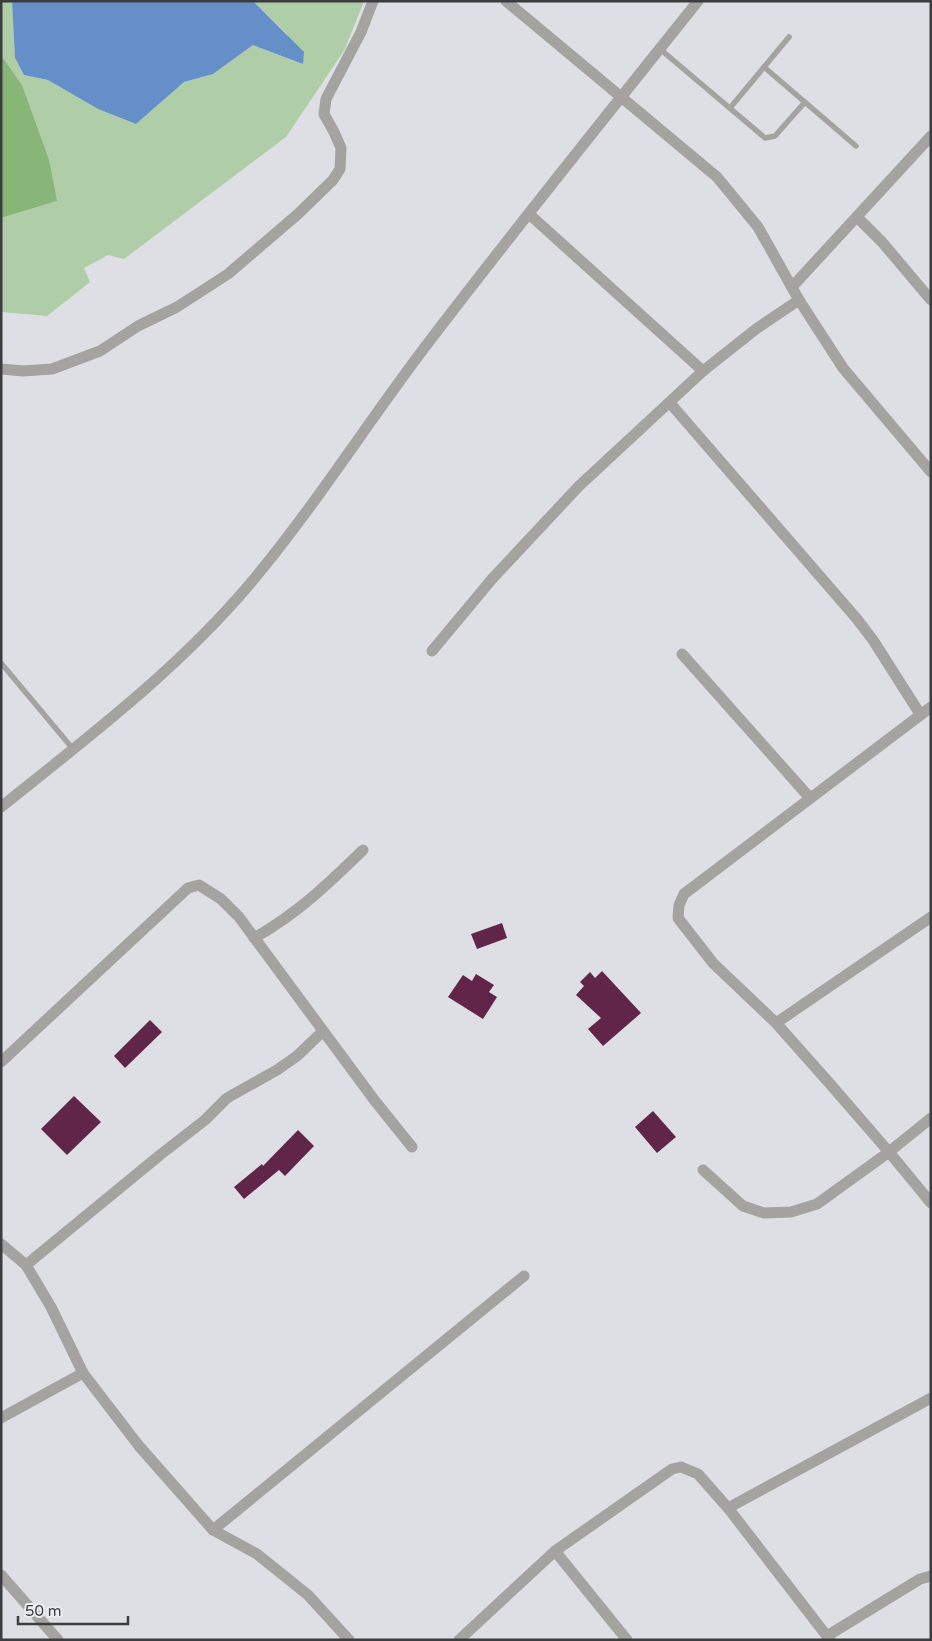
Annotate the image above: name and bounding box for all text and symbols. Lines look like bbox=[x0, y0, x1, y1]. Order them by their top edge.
scale bar bbox=[18, 1594, 128, 1626]
text: 50 m bbox=[25, 1602, 62, 1620]

